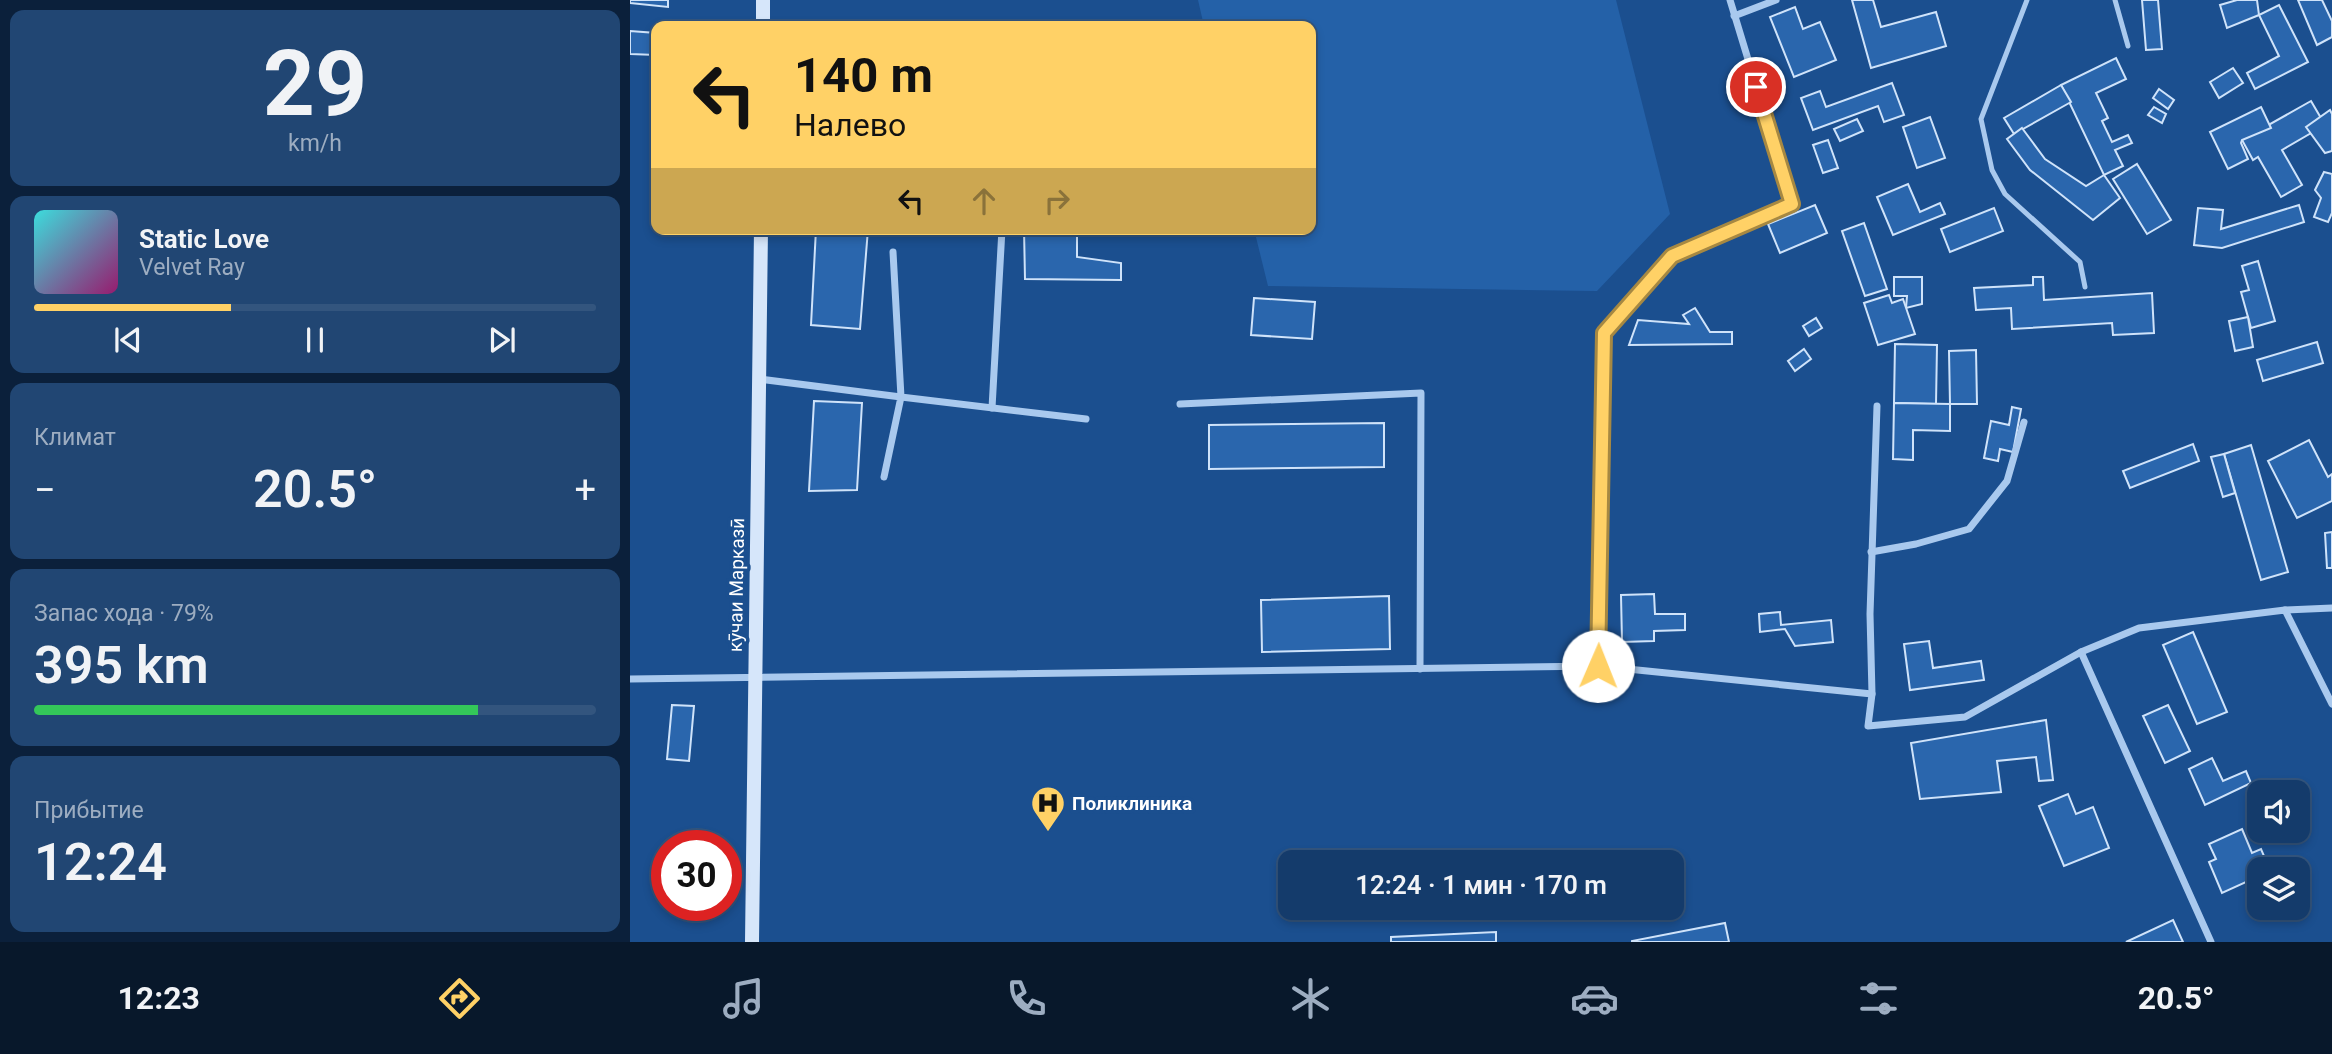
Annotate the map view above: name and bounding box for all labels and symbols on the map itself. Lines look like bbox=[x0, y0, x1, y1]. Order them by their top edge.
pin bbox=[1726, 57, 1786, 117]
street label: кӯчаи Марказӣ bbox=[724, 518, 749, 652]
position arrow bbox=[1561, 629, 1635, 703]
hospital icon: Поликлиника bbox=[1029, 784, 1067, 833]
place label: Поликлиника bbox=[1072, 792, 1192, 815]
speed limit sign: 30 bbox=[651, 830, 742, 921]

